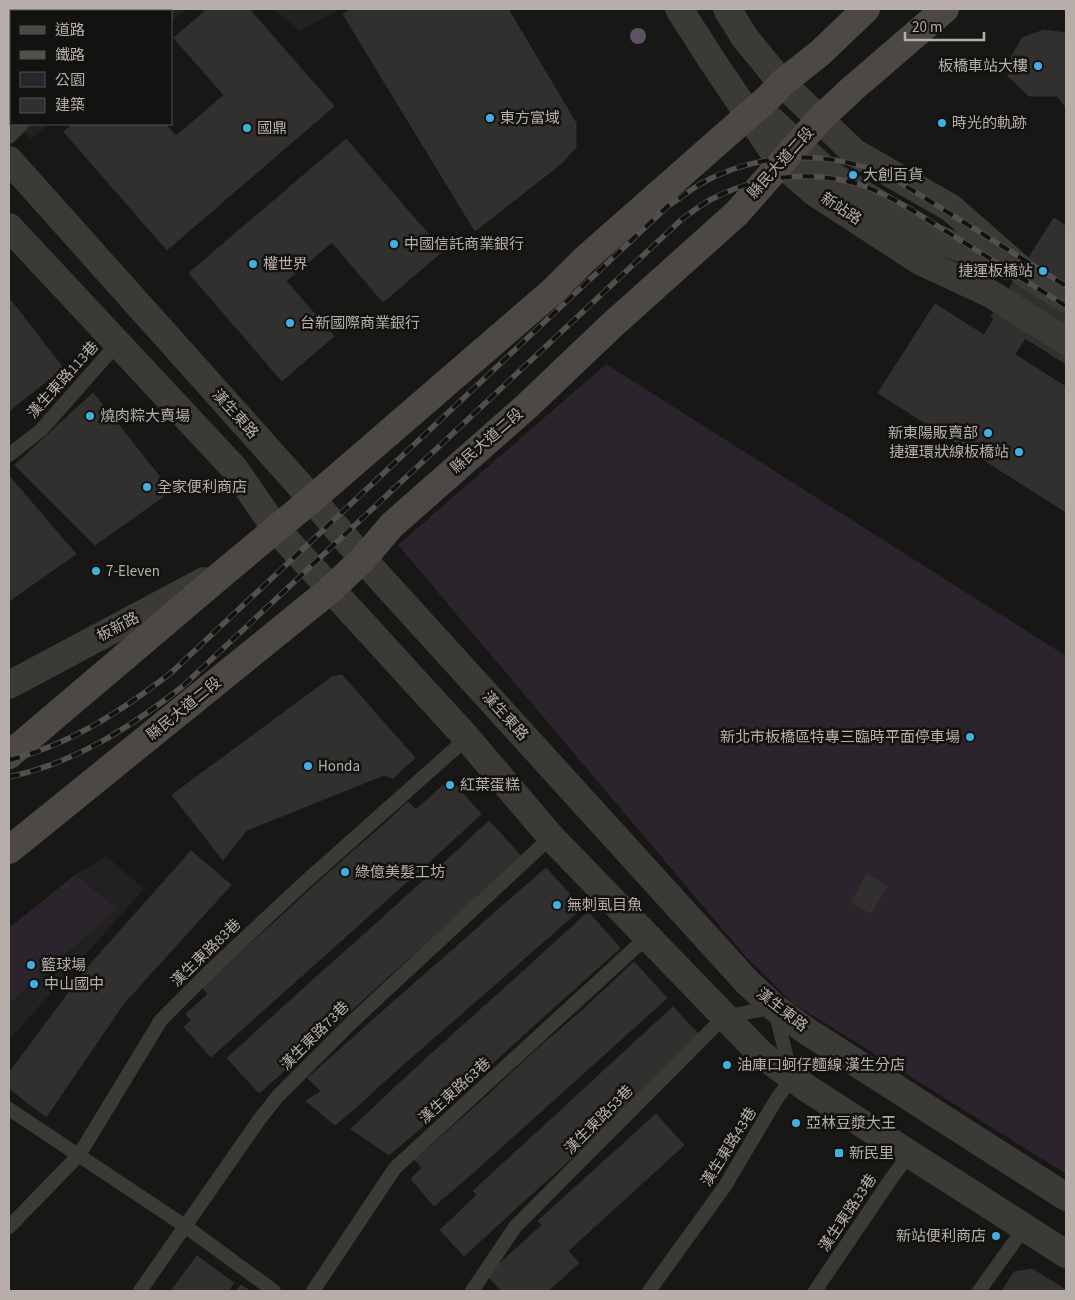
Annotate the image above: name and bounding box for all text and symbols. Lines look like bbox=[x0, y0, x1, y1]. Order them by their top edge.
legend bbox=[10, 10, 172, 125]
scale bar bbox=[905, 10, 984, 42]
text: 20 m bbox=[912, 17, 942, 38]
text: 道路 bbox=[55, 20, 85, 41]
text: 鐵路 bbox=[55, 45, 85, 66]
place label: 板橋車站大樓 bbox=[938, 56, 1028, 77]
marker: 板橋車站大樓 bbox=[1032, 60, 1044, 72]
text: 公園 bbox=[55, 70, 85, 91]
text: 建築 bbox=[55, 95, 85, 116]
place label: 東方富域 bbox=[500, 108, 560, 129]
marker: 東方富域 bbox=[484, 112, 496, 124]
place label: 時光的軌跡 bbox=[952, 113, 1027, 134]
marker: 時光的軌跡 bbox=[936, 117, 948, 129]
place label: 國鼎 bbox=[257, 118, 287, 139]
marker: 國鼎 bbox=[241, 122, 253, 134]
street label: 縣民大道二段 bbox=[743, 123, 819, 203]
place label: 大創百貨 bbox=[863, 165, 923, 186]
marker: 大創百貨 bbox=[847, 169, 859, 181]
street label: 新站路 bbox=[816, 188, 866, 230]
place label: 中國信託商業銀行 bbox=[404, 234, 524, 255]
marker: 中國信託商業銀行 bbox=[388, 238, 400, 250]
place label: 權世界 bbox=[263, 254, 308, 275]
marker: 權世界 bbox=[247, 258, 259, 270]
place label: 捷運板橋站 bbox=[958, 261, 1033, 282]
marker: 捷運板橋站 bbox=[1037, 265, 1049, 277]
place label: 台新國際商業銀行 bbox=[300, 313, 420, 334]
marker: 台新國際商業銀行 bbox=[284, 317, 296, 329]
street label: 漢生東路113巷 bbox=[23, 337, 103, 423]
street label: 漢生東路 bbox=[207, 385, 263, 443]
street label: 縣民大道二段 bbox=[446, 404, 528, 478]
place label: 燒肉粽大賣場 bbox=[100, 406, 190, 427]
marker: 燒肉粽大賣場 bbox=[84, 410, 96, 422]
place label: 新東陽販賣部 bbox=[888, 423, 978, 444]
marker: 新東陽販賣部 bbox=[982, 427, 994, 439]
place label: 捷運環狀線板橋站 bbox=[889, 442, 1009, 463]
marker: 捷運環狀線板橋站 bbox=[1013, 446, 1025, 458]
place label: 全家便利商店 bbox=[157, 477, 247, 498]
marker: 全家便利商店 bbox=[141, 481, 153, 493]
place label: 7-Eleven bbox=[106, 561, 160, 582]
marker: 7-Eleven bbox=[90, 565, 102, 577]
street label: 板新路 bbox=[93, 607, 143, 647]
street label: 縣民大道二段 bbox=[142, 673, 226, 745]
street label: 漢生東路 bbox=[477, 687, 533, 745]
place label: 新北市板橋區特專三臨時平面停車場 bbox=[720, 727, 960, 748]
marker: 新北市板橋區特專三臨時平面停車場 bbox=[964, 731, 976, 743]
place label: Honda bbox=[318, 756, 360, 777]
marker: Honda bbox=[302, 760, 314, 772]
place label: 紅葉蛋糕 bbox=[460, 775, 520, 796]
marker: 紅葉蛋糕 bbox=[444, 779, 456, 791]
place label: 綠億美髮工坊 bbox=[355, 862, 445, 883]
marker: 綠億美髮工坊 bbox=[339, 866, 351, 878]
place label: 無刺虱目魚 bbox=[567, 895, 642, 916]
marker: 無刺虱目魚 bbox=[551, 899, 563, 911]
street label: 漢生東路83巷 bbox=[166, 914, 246, 992]
place label: 籃球場 bbox=[41, 955, 86, 976]
marker: 籃球場 bbox=[25, 959, 37, 971]
place label: 中山國中 bbox=[44, 974, 104, 995]
marker: 中山國中 bbox=[28, 978, 40, 990]
street label: 漢生東路 bbox=[752, 983, 812, 1037]
street label: 漢生東路73巷 bbox=[276, 997, 354, 1075]
street label: 漢生東路63巷 bbox=[415, 1053, 495, 1129]
place label: 油庫口蚵仔麵線 漢生分店 bbox=[737, 1055, 905, 1076]
marker: 油庫口蚵仔麵線 漢生分店 bbox=[721, 1059, 733, 1071]
street label: 漢生東路53巷 bbox=[560, 1081, 638, 1159]
street label: 漢生東路43巷 bbox=[696, 1103, 762, 1191]
place label: 亞林豆漿大王 bbox=[806, 1113, 896, 1134]
marker: 亞林豆漿大王 bbox=[790, 1117, 802, 1129]
place label: 新民里 bbox=[849, 1143, 894, 1164]
marker: 新民里 bbox=[833, 1147, 845, 1159]
street label: 漢生東路33巷 bbox=[814, 1170, 882, 1256]
place label: 新站便利商店 bbox=[896, 1226, 986, 1247]
marker: 新站便利商店 bbox=[990, 1230, 1002, 1242]

